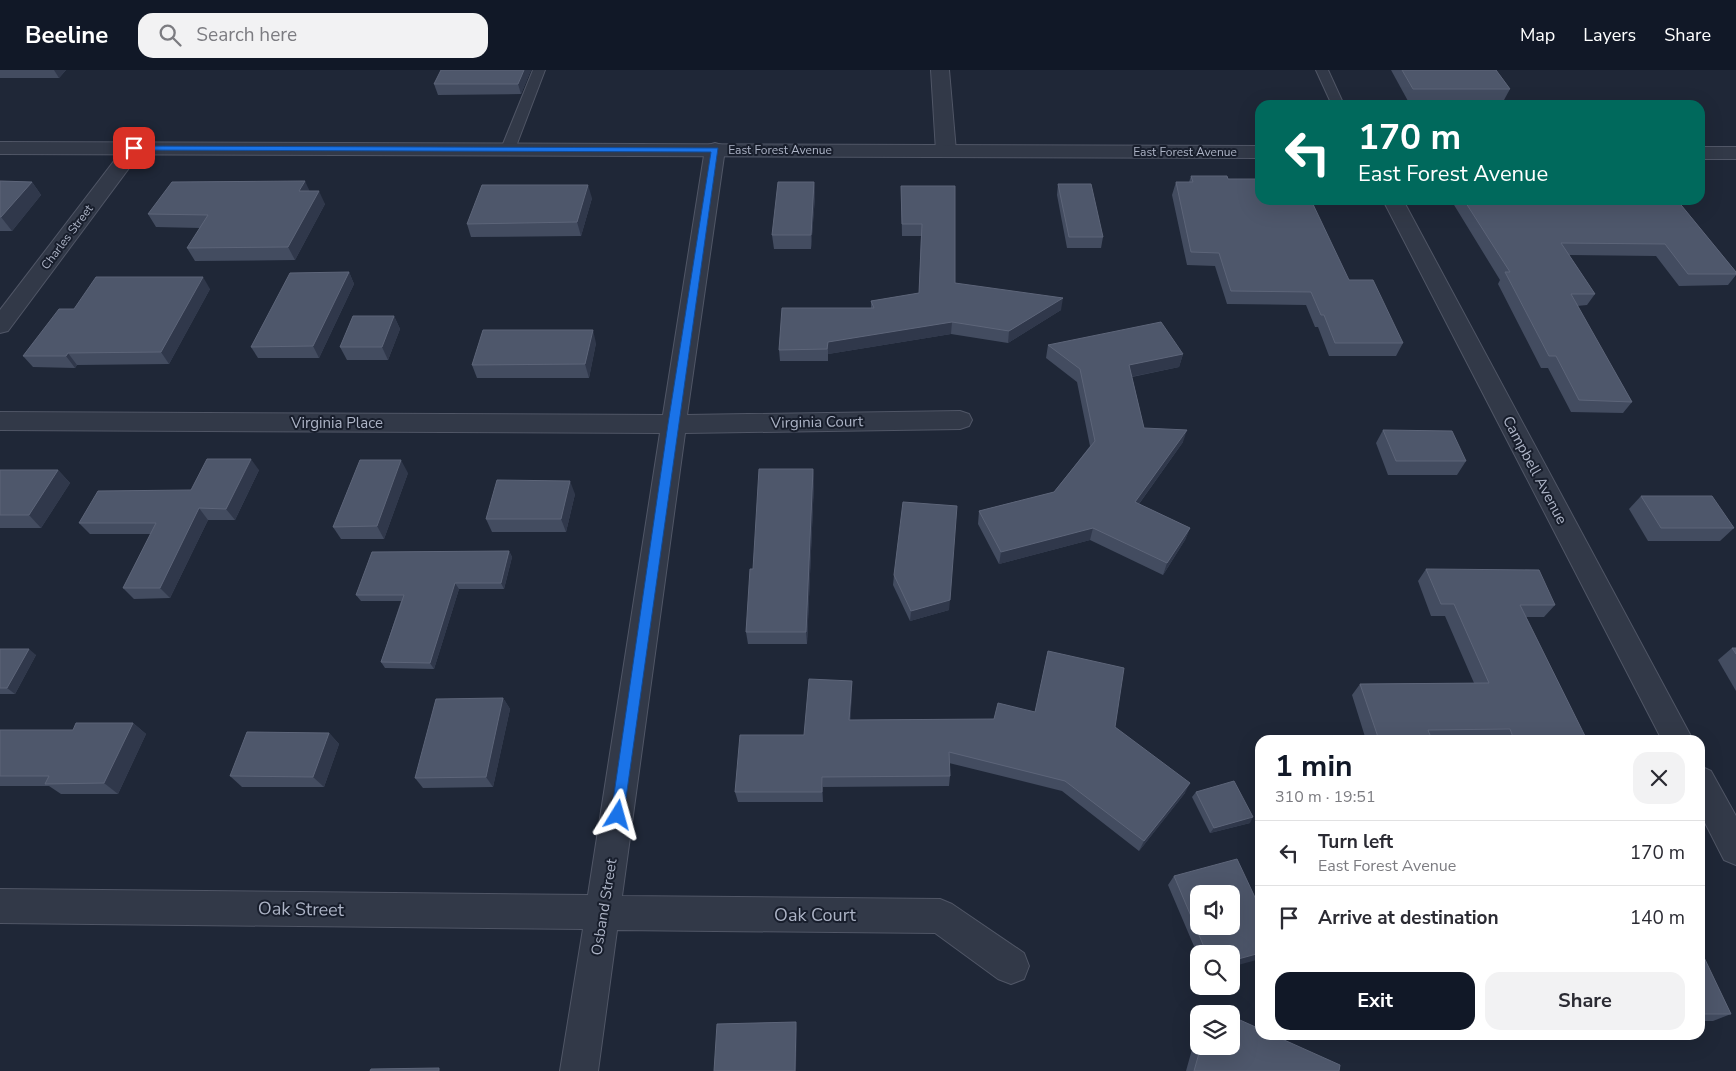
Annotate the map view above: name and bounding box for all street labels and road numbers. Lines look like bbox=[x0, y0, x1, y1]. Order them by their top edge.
street label: East Forest Avenue bbox=[728, 142, 832, 158]
street label: East Forest Avenue bbox=[1133, 144, 1237, 160]
street label: Charles Street bbox=[37, 201, 97, 273]
street label: Virginia Court bbox=[770, 411, 864, 433]
street label: Campbell Avenue bbox=[1498, 412, 1572, 528]
street label: Virginia Place bbox=[290, 413, 383, 433]
street label: Osband Street bbox=[586, 857, 622, 957]
street label: Oak Street bbox=[258, 896, 345, 922]
street label: Oak Court bbox=[774, 903, 857, 927]

